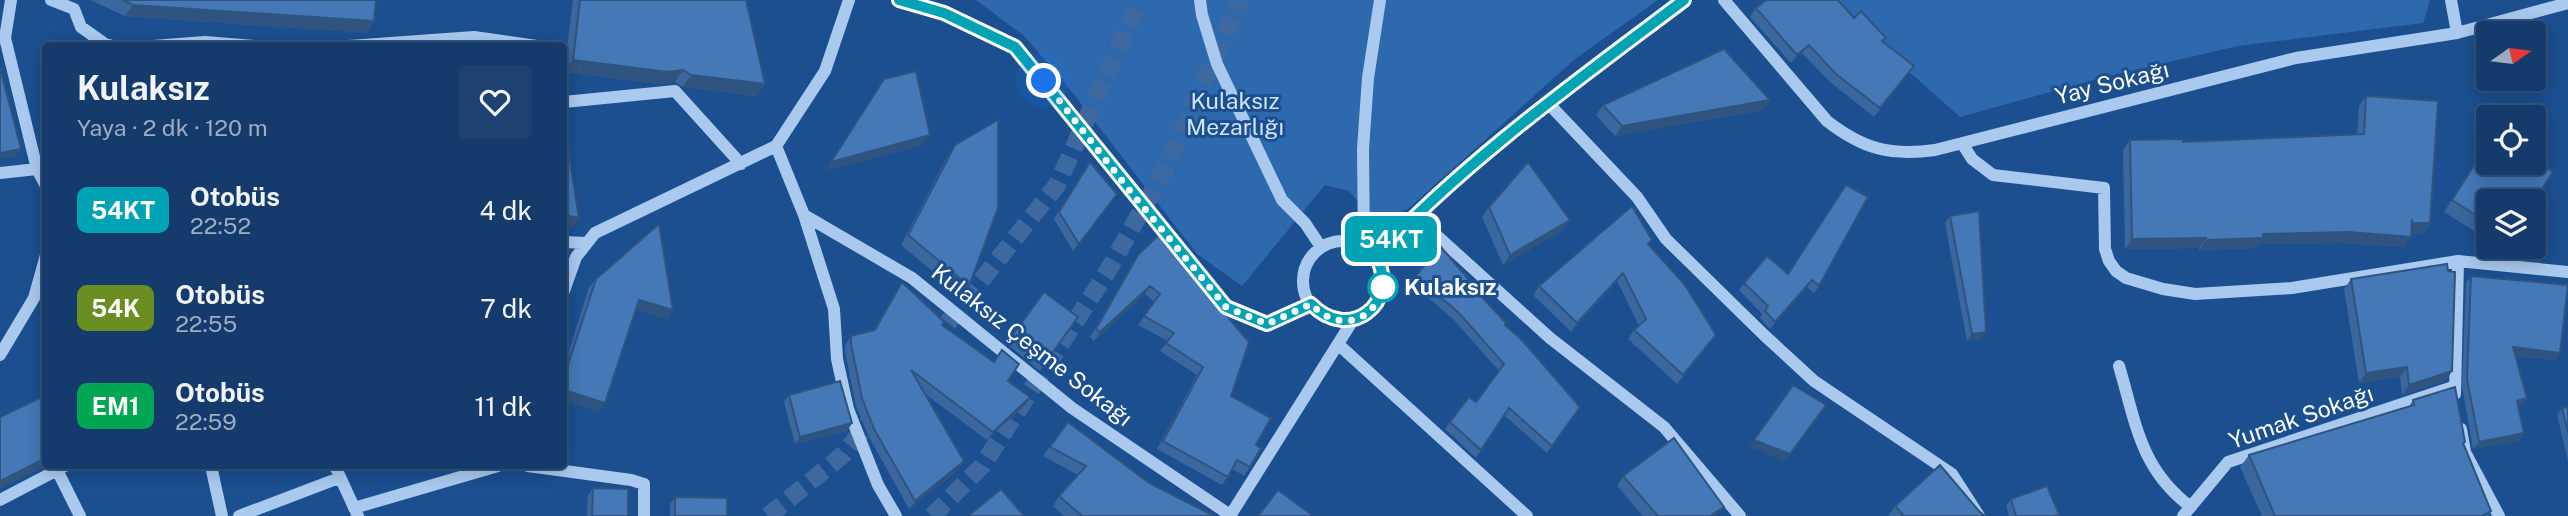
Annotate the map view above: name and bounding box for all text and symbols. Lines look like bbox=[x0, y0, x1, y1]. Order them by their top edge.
north arrow bbox=[2476, 21, 2546, 91]
map controls bbox=[2476, 21, 2546, 259]
street label: Yay Sokağı bbox=[2052, 55, 2172, 110]
your location bbox=[1026, 63, 1061, 98]
button: heart bbox=[458, 65, 532, 139]
text: Kulaksız bbox=[77, 69, 210, 107]
park label: Kulaksız Mezarlığı bbox=[1186, 87, 1284, 140]
button: locate bbox=[2476, 105, 2546, 175]
text: Yaya · 2 dk · 120 m bbox=[77, 114, 268, 141]
text: Otobüs bbox=[190, 181, 280, 212]
button: layers bbox=[2476, 189, 2546, 259]
text: 4 dk bbox=[479, 195, 532, 226]
text: 54KT bbox=[91, 196, 155, 224]
text: 22:52 bbox=[190, 212, 251, 239]
line badge: 54KT bbox=[1342, 216, 1440, 262]
text: 54KT bbox=[1359, 225, 1423, 253]
street label: Kulaksız Çeşme Sokağı bbox=[927, 258, 1138, 431]
marker: Kulaksız bbox=[1368, 272, 1398, 302]
place label: Kulaksız bbox=[1404, 273, 1496, 300]
text: Otobüs bbox=[175, 279, 265, 310]
text: 7 dk bbox=[480, 293, 532, 324]
text: 54K bbox=[91, 294, 140, 322]
text: 22:55 bbox=[175, 310, 237, 337]
text: Otobüs bbox=[175, 377, 265, 408]
street label: Yumak Sokağı bbox=[2225, 379, 2377, 454]
text: 11 dk bbox=[475, 391, 532, 422]
text: EM1 bbox=[92, 392, 139, 420]
text: 22:59 bbox=[175, 408, 237, 435]

